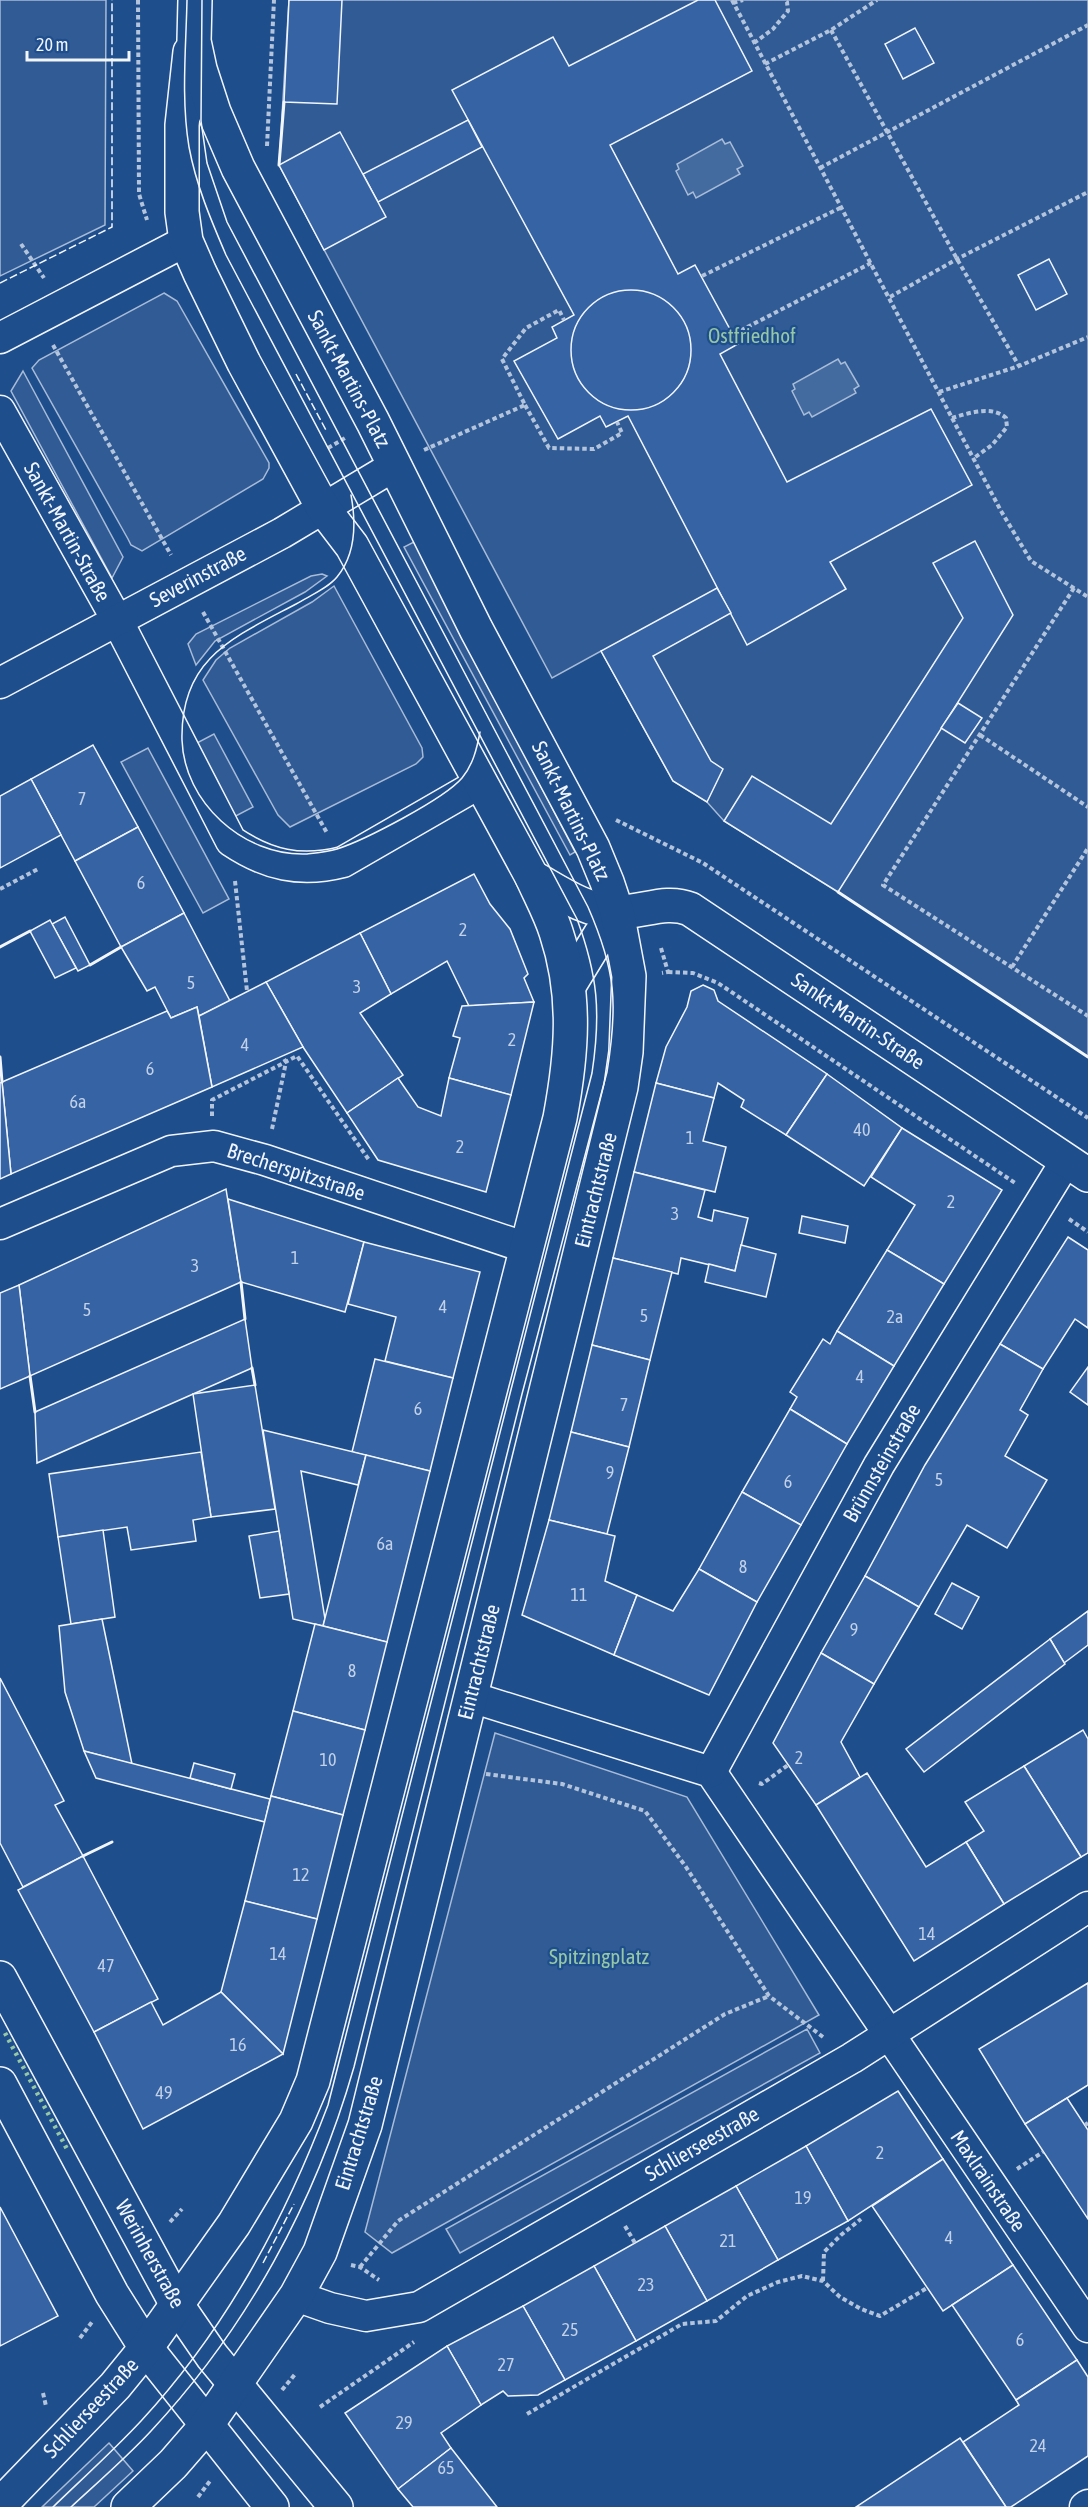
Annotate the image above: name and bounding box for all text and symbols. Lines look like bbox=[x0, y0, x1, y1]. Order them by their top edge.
scale bar bbox=[27, 24, 129, 62]
text: 20 m bbox=[36, 34, 68, 55]
street label: Sankt-Martins-Platz bbox=[304, 306, 396, 452]
park label: Ostfriedhof bbox=[708, 323, 796, 347]
street label: Sankt-Martin-Straße bbox=[20, 458, 116, 605]
street label: Severinstraße bbox=[145, 541, 250, 612]
street label: Sankt-Martins-Platz bbox=[528, 737, 616, 885]
house number: 7 bbox=[78, 788, 86, 809]
house number: 6 bbox=[137, 872, 145, 893]
house number: 2 bbox=[459, 919, 467, 940]
street label: Sankt-Martin-Straße bbox=[787, 967, 930, 1074]
house number: 5 bbox=[187, 972, 195, 993]
house number: 3 bbox=[353, 976, 361, 997]
house number: 2 bbox=[508, 1029, 516, 1050]
house number: 4 bbox=[241, 1034, 249, 1055]
house number: 6 bbox=[146, 1058, 154, 1079]
house number: 6a bbox=[70, 1091, 86, 1112]
house number: 40 bbox=[854, 1119, 870, 1140]
house number: 1 bbox=[686, 1127, 694, 1148]
street label: Eintrachtstraße bbox=[569, 1130, 621, 1250]
house number: 2 bbox=[456, 1136, 464, 1157]
street label: Brecherspitzstraße bbox=[224, 1137, 368, 1205]
house number: 2 bbox=[947, 1191, 955, 1212]
house number: 3 bbox=[671, 1203, 679, 1224]
house number: 1 bbox=[291, 1247, 299, 1268]
house number: 3 bbox=[191, 1255, 199, 1276]
house number: 4 bbox=[439, 1296, 447, 1317]
house number: 5 bbox=[83, 1299, 91, 1320]
house number: 5 bbox=[640, 1305, 648, 1326]
house number: 2a bbox=[887, 1306, 903, 1327]
house number: 4 bbox=[856, 1366, 864, 1387]
house number: 7 bbox=[620, 1394, 628, 1415]
house number: 6 bbox=[414, 1398, 422, 1419]
street label: Brünnsteinstraße bbox=[838, 1399, 925, 1526]
house number: 9 bbox=[606, 1462, 614, 1483]
house number: 5 bbox=[935, 1469, 943, 1490]
house number: 6 bbox=[784, 1471, 792, 1492]
house number: 6a bbox=[377, 1533, 393, 1554]
house number: 8 bbox=[739, 1556, 747, 1577]
house number: 11 bbox=[571, 1584, 587, 1605]
street label: Eintrachtstraße bbox=[452, 1602, 504, 1722]
house number: 9 bbox=[850, 1619, 858, 1640]
house number: 8 bbox=[348, 1660, 356, 1681]
house number: 2 bbox=[795, 1747, 803, 1768]
house number: 10 bbox=[320, 1749, 336, 1770]
house number: 12 bbox=[293, 1864, 309, 1885]
house number: 14 bbox=[919, 1923, 935, 1944]
house number: 14 bbox=[270, 1943, 286, 1964]
park label: Spitzingplatz bbox=[549, 1944, 650, 1968]
house number: 47 bbox=[98, 1955, 114, 1976]
house number: 16 bbox=[230, 2034, 246, 2055]
street label: Eintrachtstraße bbox=[329, 2073, 387, 2193]
house number: 49 bbox=[156, 2082, 172, 2103]
street label: Schlierseestraße bbox=[640, 2101, 763, 2185]
street label: Maxlrainstraße bbox=[946, 2125, 1031, 2236]
house number: 2 bbox=[876, 2142, 884, 2163]
house number: 19 bbox=[795, 2187, 811, 2208]
street label: Werinherstraße bbox=[111, 2195, 190, 2312]
house number: 4 bbox=[945, 2227, 953, 2248]
house number: 21 bbox=[720, 2230, 736, 2251]
house number: 23 bbox=[638, 2274, 654, 2295]
house number: 25 bbox=[562, 2319, 578, 2340]
house number: 6 bbox=[1016, 2329, 1024, 2350]
street label: Schlierseestraße bbox=[38, 2352, 143, 2462]
house number: 27 bbox=[498, 2354, 514, 2375]
house number: 29 bbox=[396, 2412, 412, 2433]
house number: 24 bbox=[1030, 2435, 1046, 2456]
house number: 65 bbox=[438, 2457, 454, 2478]

